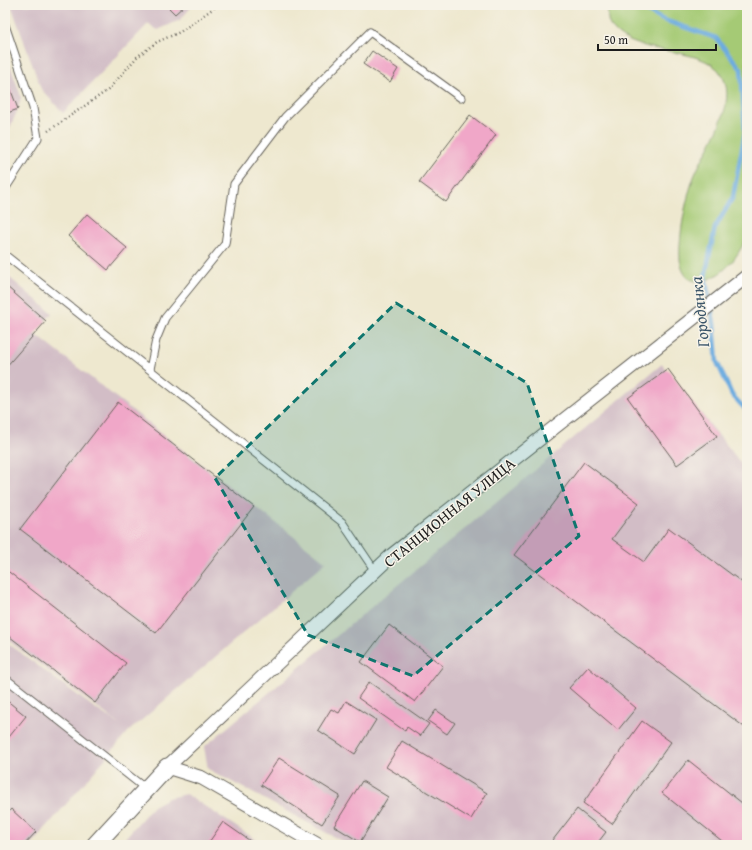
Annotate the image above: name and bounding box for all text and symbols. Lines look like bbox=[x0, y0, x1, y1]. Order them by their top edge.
scale bar bbox=[598, 26, 716, 52]
text: 50 m bbox=[604, 31, 628, 48]
water label: Городянка bbox=[683, 275, 715, 350]
street label: СТАНЦИОННАЯ УЛИЦА bbox=[378, 451, 520, 573]

